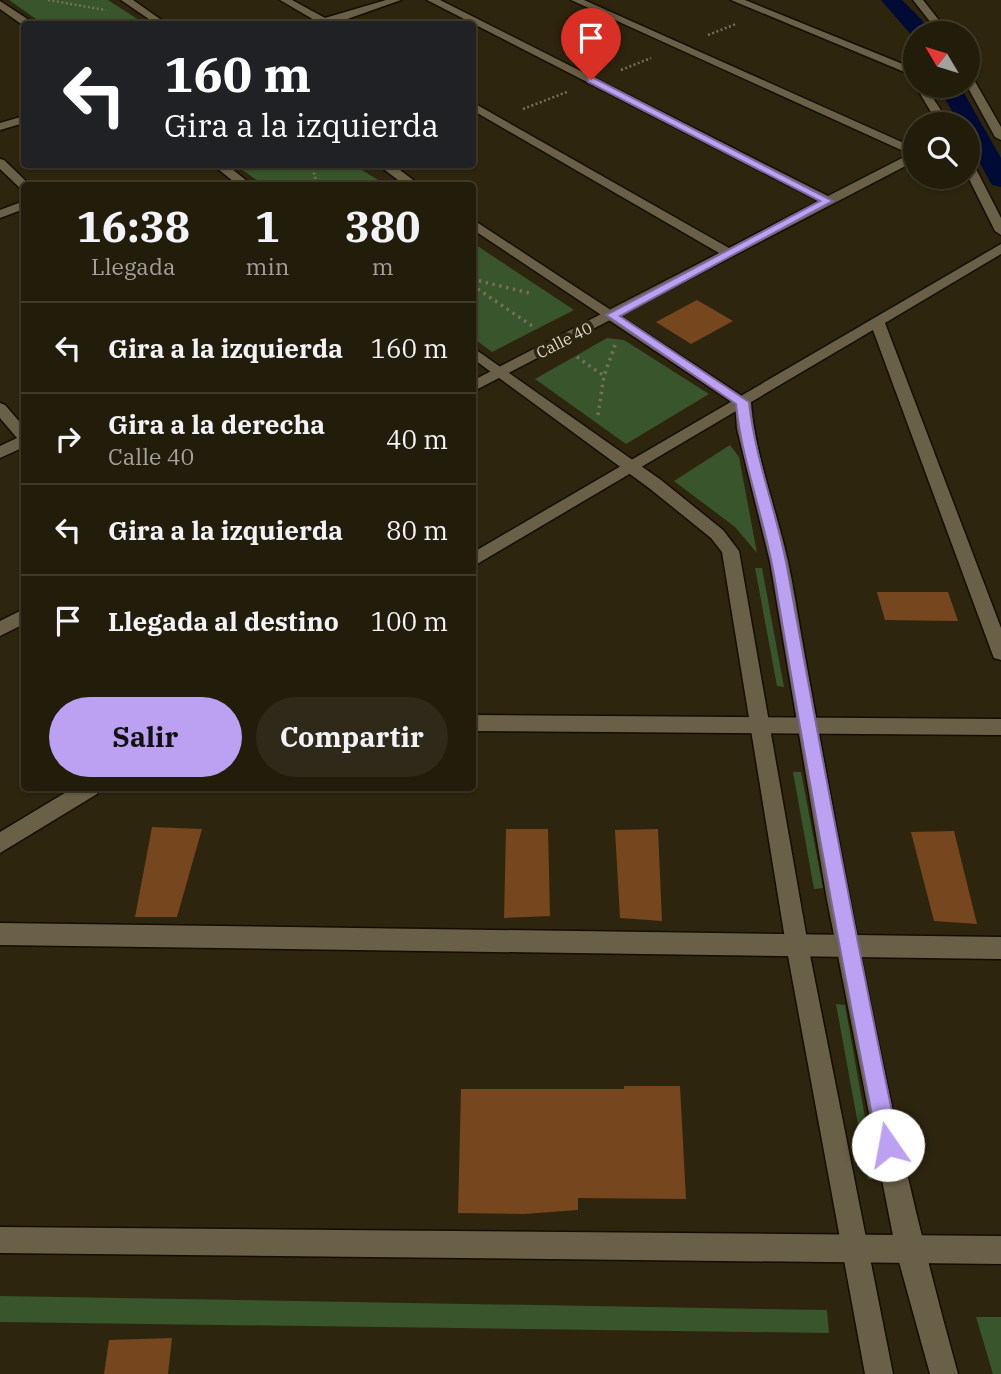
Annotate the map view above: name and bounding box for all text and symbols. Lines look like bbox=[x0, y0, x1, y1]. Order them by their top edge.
pin bbox=[561, 8, 621, 80]
icon: arrive bbox=[572, 19, 610, 57]
north arrow bbox=[903, 21, 980, 98]
map controls bbox=[903, 21, 980, 189]
text: 160 m bbox=[164, 42, 311, 105]
icon: left bbox=[49, 49, 140, 140]
text: Gira a la izquierda bbox=[164, 104, 439, 146]
button: search bbox=[903, 112, 980, 189]
text: 16:38 bbox=[76, 199, 190, 254]
text: 1 bbox=[255, 199, 280, 254]
text: 380 bbox=[345, 199, 420, 254]
text: Llegada bbox=[91, 251, 175, 281]
text: min bbox=[246, 251, 289, 281]
text: m bbox=[372, 251, 394, 281]
street label: Calle 40 bbox=[533, 317, 595, 363]
icon: left bbox=[49, 329, 87, 367]
text: Gira a la izquierda bbox=[108, 331, 343, 365]
text: 160 m bbox=[370, 331, 448, 365]
text: Gira a la derecha bbox=[108, 407, 325, 441]
icon: right bbox=[49, 420, 87, 458]
text: 40 m bbox=[386, 422, 448, 456]
text: Calle 40 bbox=[108, 441, 194, 471]
icon: left bbox=[49, 511, 87, 549]
text: Gira a la izquierda bbox=[108, 513, 343, 547]
text: 80 m bbox=[386, 513, 448, 547]
icon: arrive bbox=[49, 602, 87, 640]
text: Llegada al destino bbox=[108, 604, 339, 638]
text: 100 m bbox=[370, 604, 448, 638]
button: Salir bbox=[49, 697, 242, 777]
button: Compartir bbox=[256, 697, 448, 777]
position arrow bbox=[851, 1108, 925, 1182]

